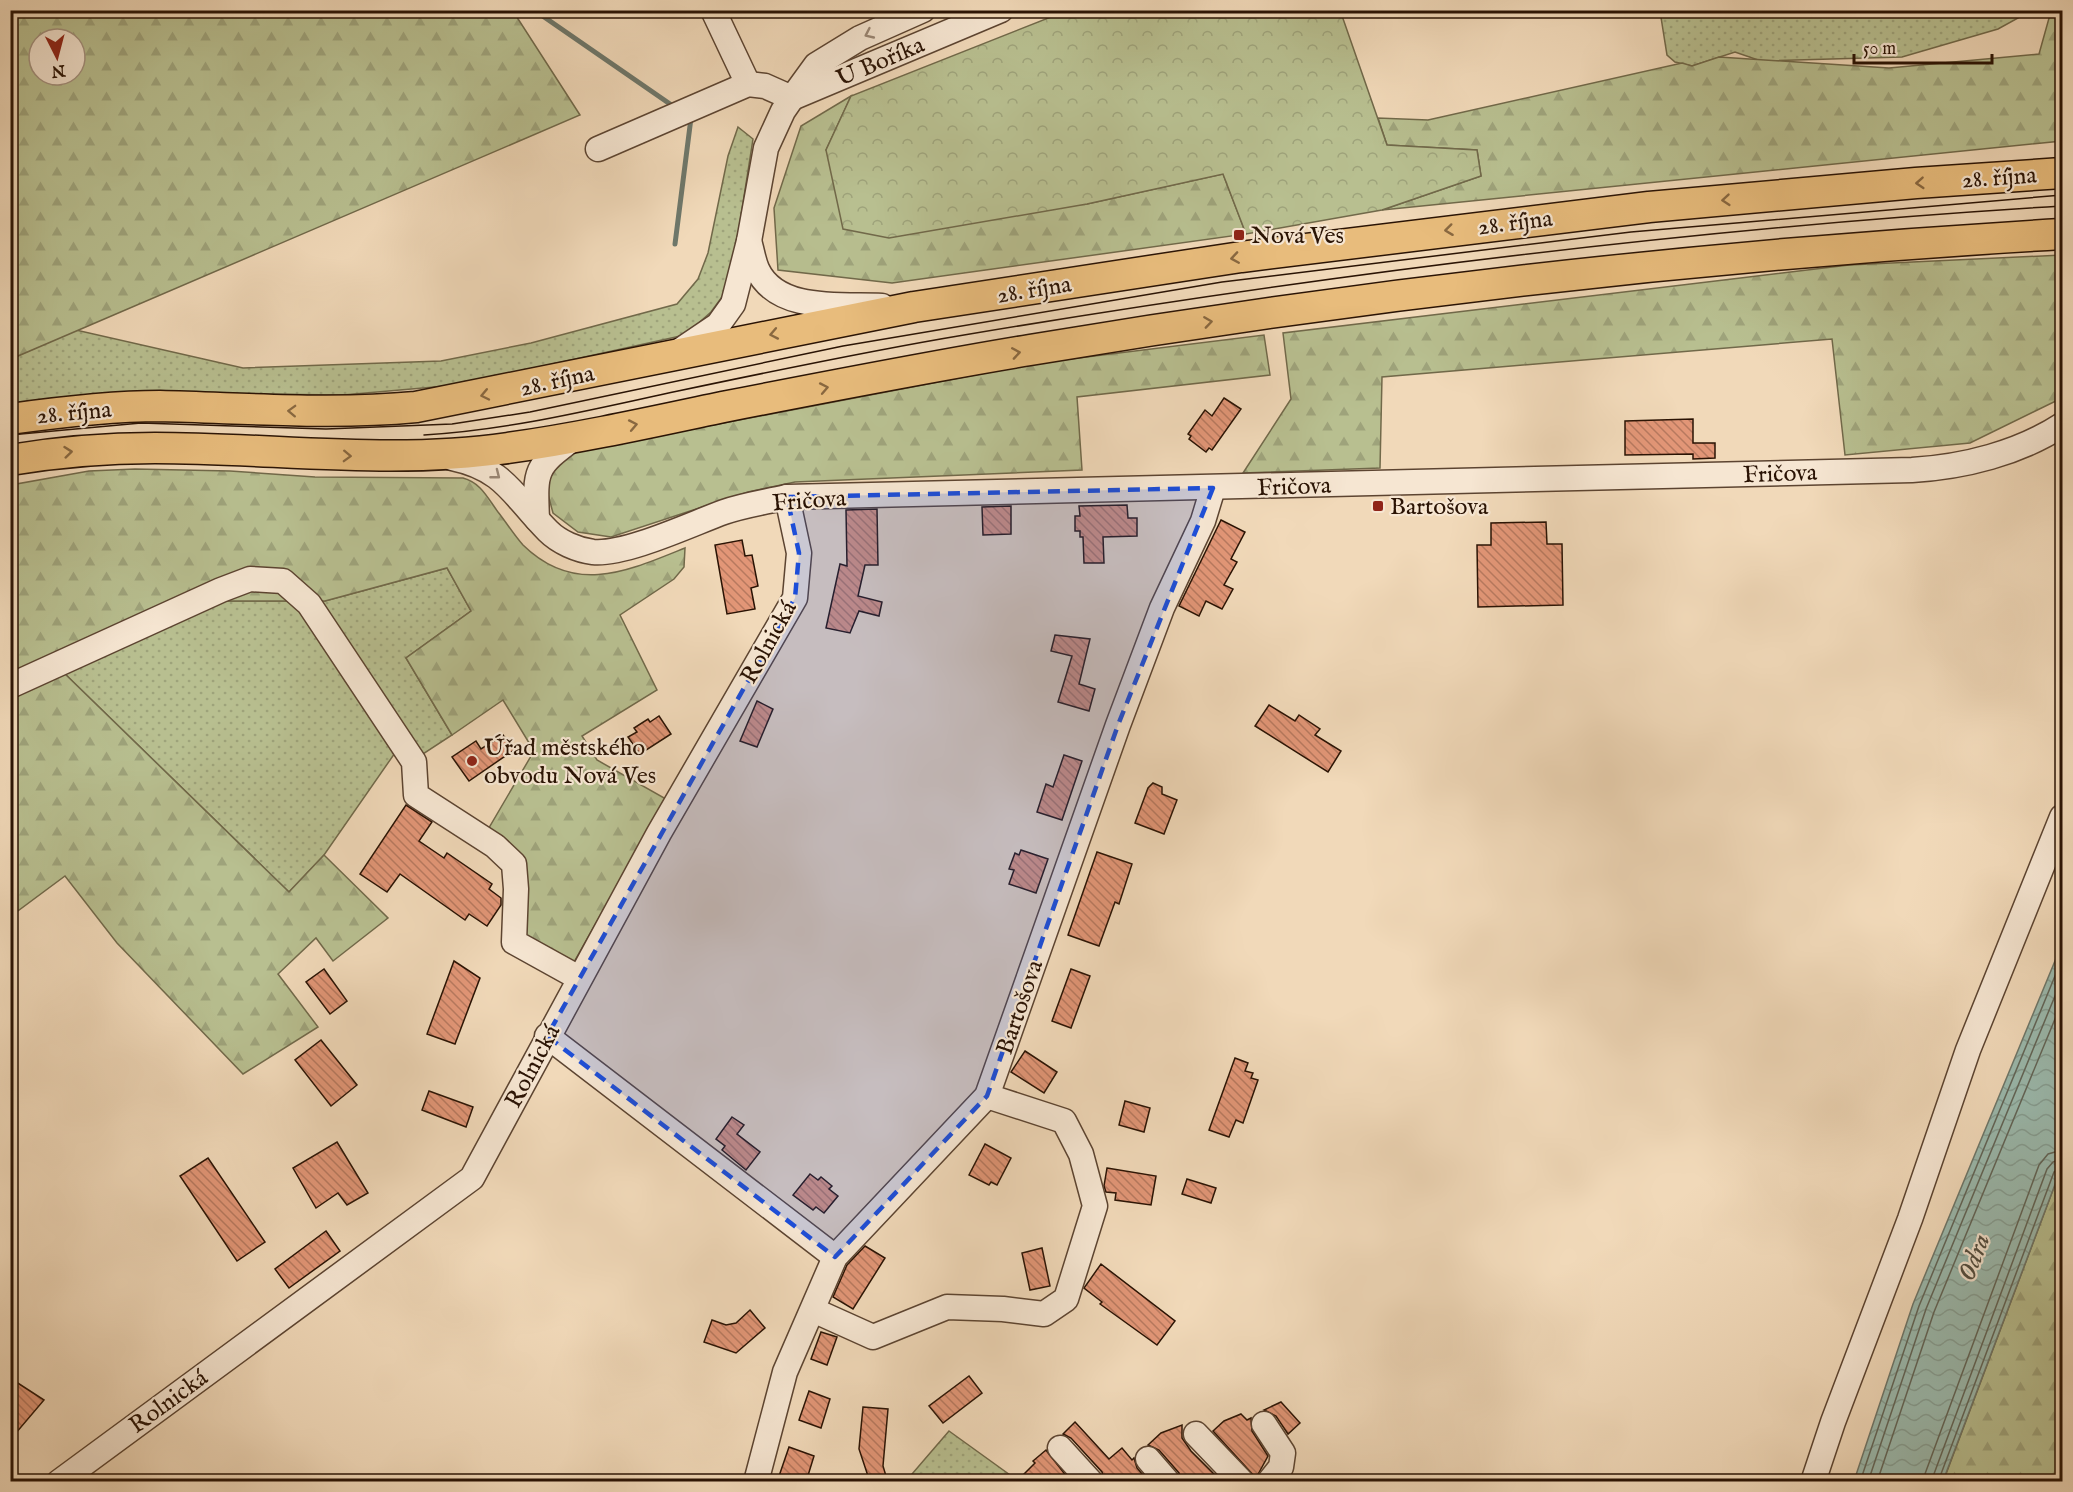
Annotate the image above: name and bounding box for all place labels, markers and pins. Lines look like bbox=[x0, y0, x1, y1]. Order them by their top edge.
place label: Nová Ves bbox=[1251, 221, 1344, 252]
marker: Nová Ves bbox=[1232, 228, 1246, 242]
place label: Bartošova bbox=[1390, 492, 1489, 523]
marker: Bartošova bbox=[1371, 499, 1385, 513]
place label: Úřad městského obvodu Nová Ves bbox=[484, 733, 656, 792]
marker: Úřad městského obvodu Nová Ves bbox=[465, 754, 479, 768]

